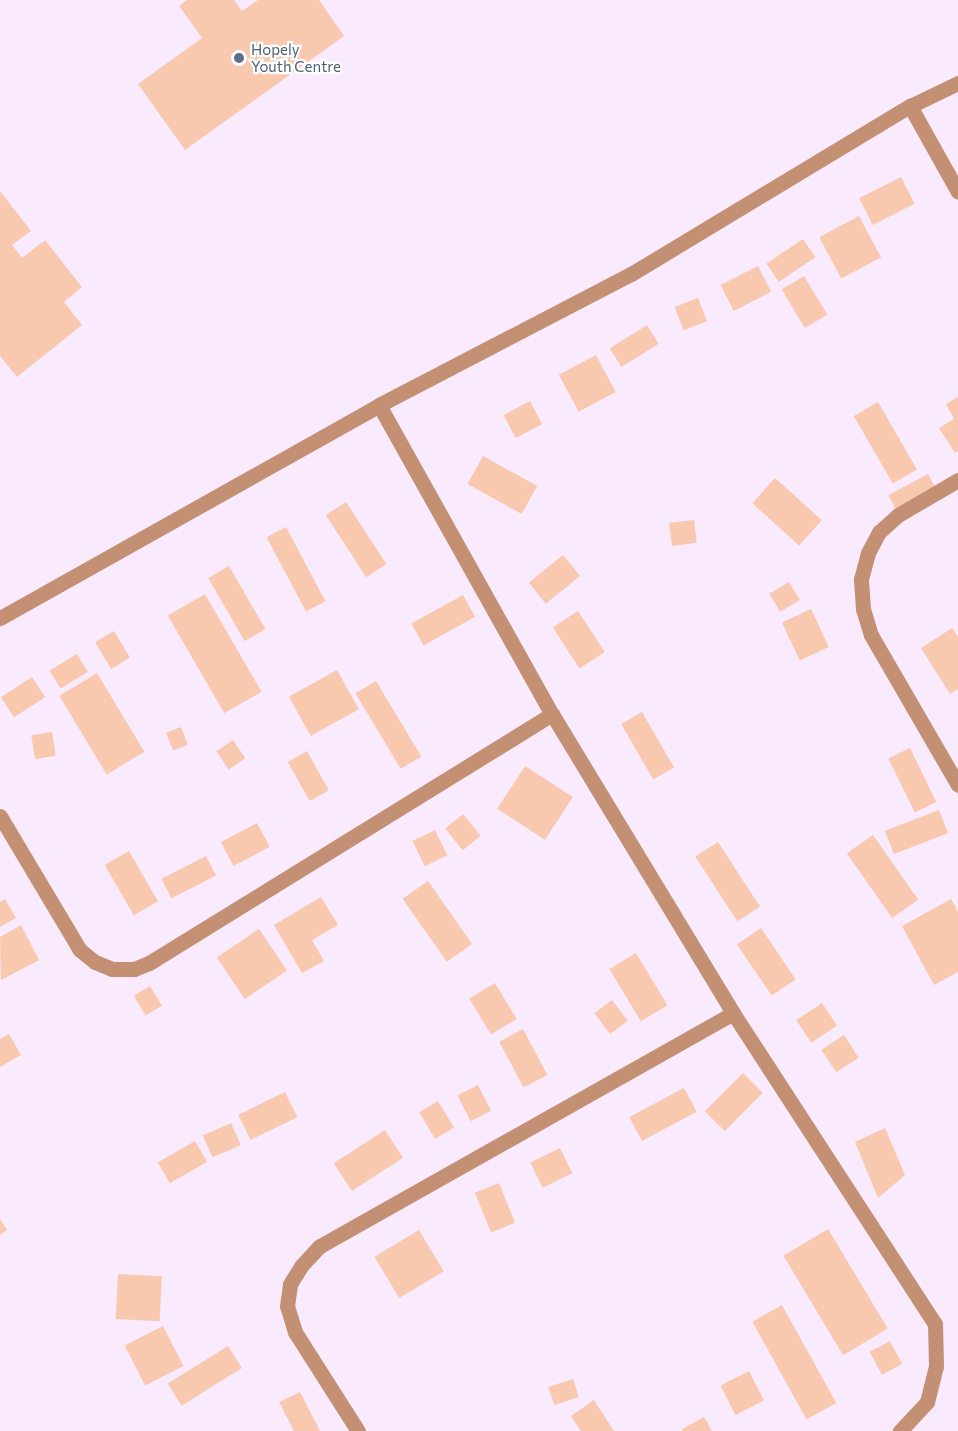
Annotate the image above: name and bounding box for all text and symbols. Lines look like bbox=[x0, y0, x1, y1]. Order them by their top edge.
place label: Hopely Youth Centre bbox=[251, 40, 341, 75]
marker: Hopely Youth Centre bbox=[232, 51, 246, 65]

